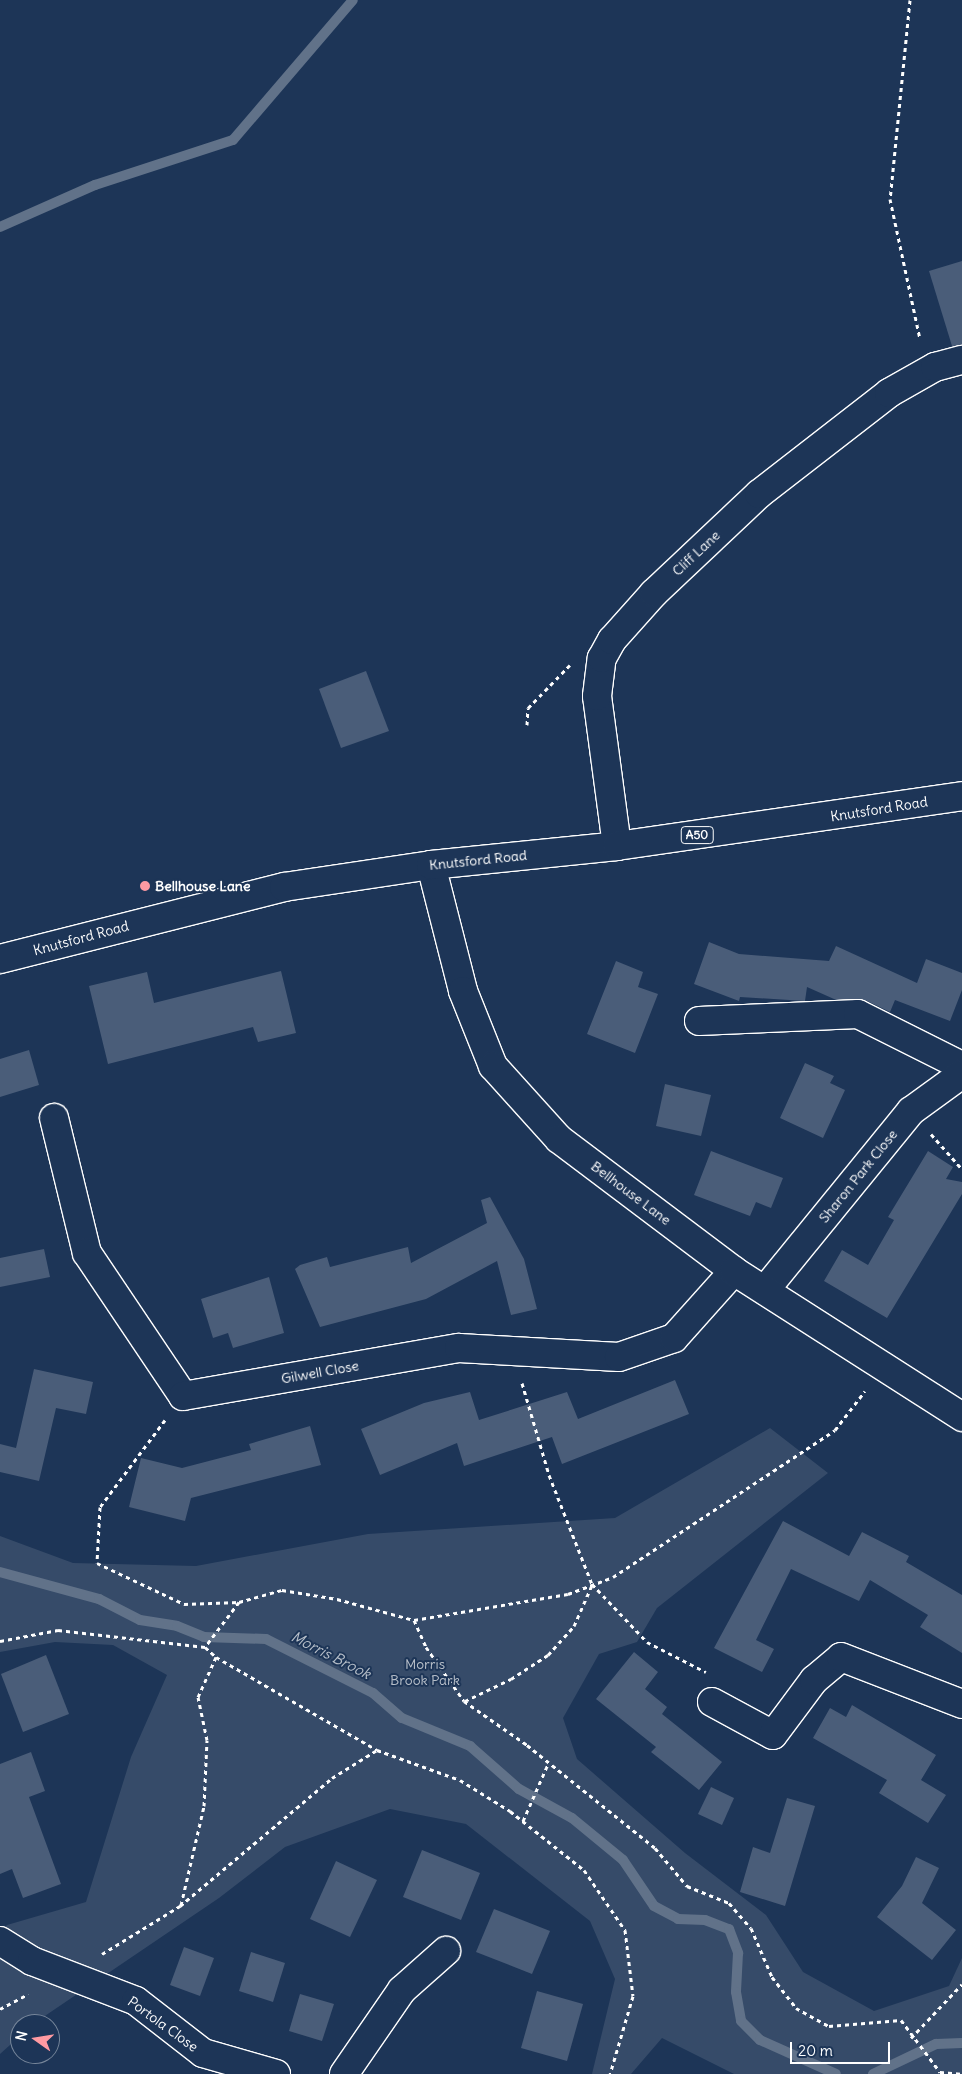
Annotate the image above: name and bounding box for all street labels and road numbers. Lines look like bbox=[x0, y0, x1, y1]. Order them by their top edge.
street label: Cliff Lane bbox=[669, 527, 723, 579]
street label: Knutsford Road bbox=[829, 793, 929, 825]
road number: A50 bbox=[681, 826, 713, 844]
street label: Knutsford Road bbox=[428, 847, 528, 873]
street label: Knutsford Road bbox=[31, 917, 131, 959]
street label: Sharon Park Close bbox=[815, 1126, 901, 1226]
street label: Bellhouse Lane bbox=[588, 1158, 674, 1228]
street label: Gilwell Close bbox=[280, 1357, 360, 1387]
street label: Portola Close bbox=[125, 1993, 201, 2055]

